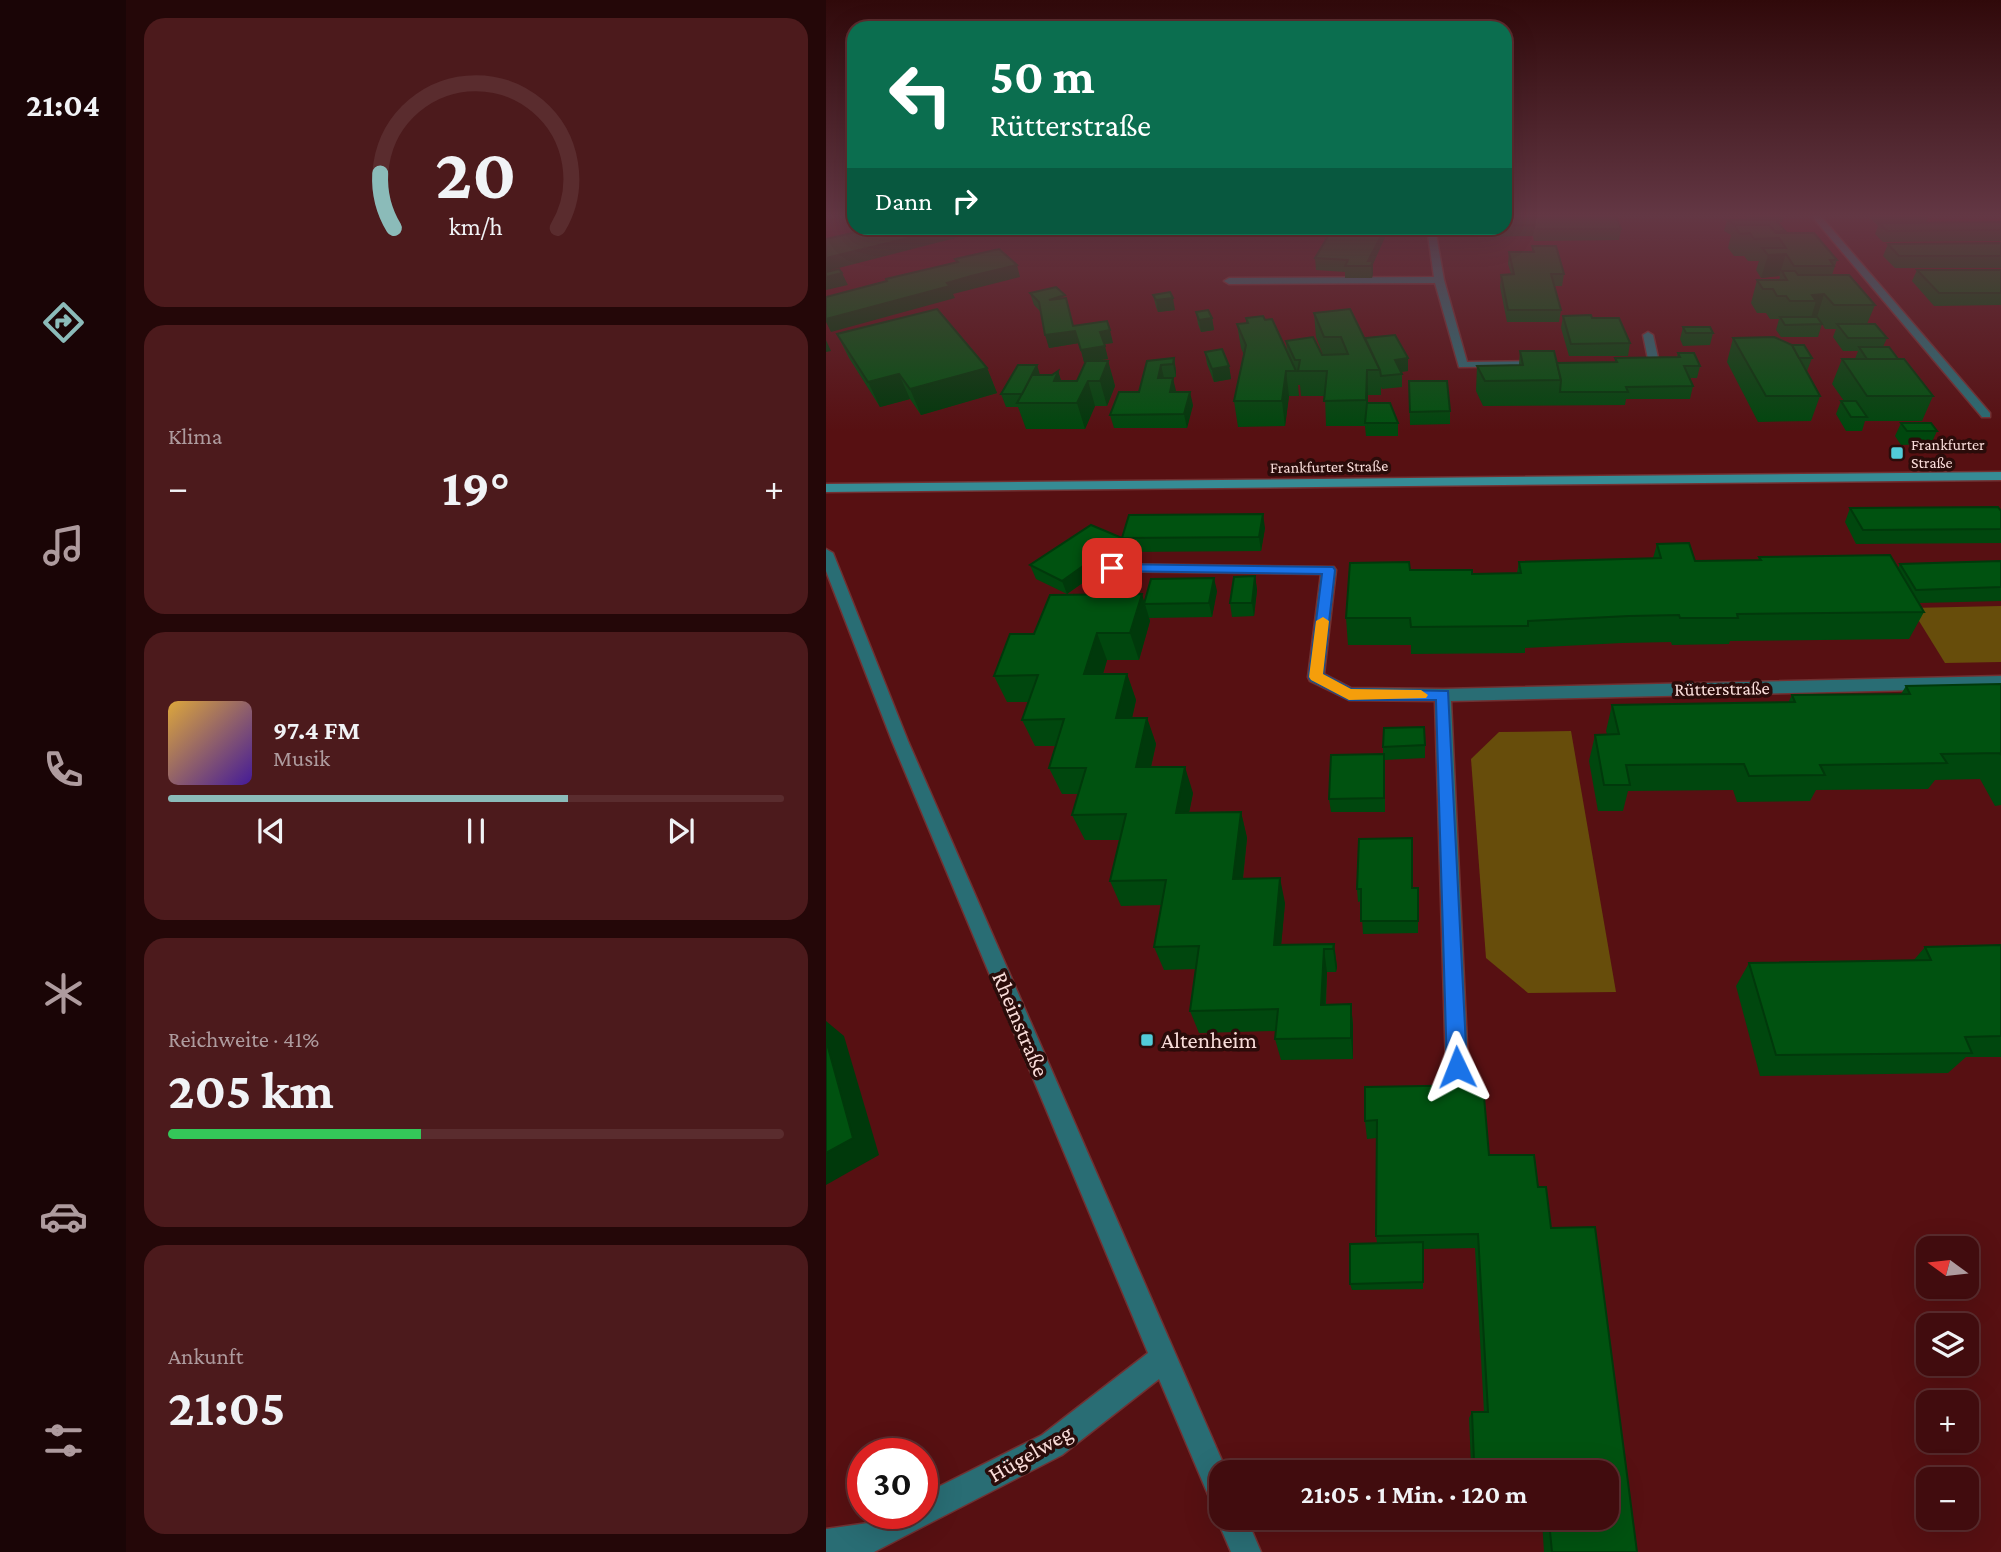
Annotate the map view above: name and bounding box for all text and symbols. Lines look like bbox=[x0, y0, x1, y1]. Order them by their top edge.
icon: left bbox=[875, 49, 966, 140]
text: 50 m bbox=[990, 49, 1095, 104]
text: 21:04 bbox=[26, 87, 100, 123]
text: Rütterstraße bbox=[990, 107, 1151, 143]
text: 20 bbox=[435, 134, 517, 215]
icon: right bbox=[946, 182, 984, 220]
text: Dann bbox=[875, 187, 932, 216]
text: km/h bbox=[449, 213, 503, 240]
icon: directions bbox=[39, 298, 88, 347]
text: Klima bbox=[168, 423, 222, 449]
place label: Frankfurter Straße bbox=[1911, 436, 1985, 471]
marker: Frankfurter Straße bbox=[1889, 445, 1905, 461]
street label: Frankfurter Straße bbox=[1270, 457, 1388, 476]
text: 19° bbox=[442, 458, 510, 516]
text: − bbox=[168, 466, 188, 508]
text: + bbox=[764, 466, 784, 508]
icon: music bbox=[39, 521, 88, 570]
pin bbox=[1082, 538, 1142, 598]
icon: arrive bbox=[1093, 549, 1131, 587]
street label: Rütterstraße bbox=[1674, 677, 1770, 700]
text: 97.4 FM bbox=[273, 716, 360, 745]
icon: phone bbox=[39, 745, 88, 794]
text: Musik bbox=[273, 745, 330, 771]
icon: previous bbox=[252, 812, 290, 850]
icon: pause bbox=[457, 812, 495, 850]
icon: next bbox=[662, 812, 700, 850]
street label: Rheinstraße bbox=[987, 968, 1055, 1080]
icon: climate bbox=[39, 969, 88, 1018]
text: Reichweite · 41% bbox=[168, 1026, 319, 1052]
place label: Altenheim bbox=[1161, 1027, 1257, 1053]
position arrow bbox=[1420, 1030, 1494, 1104]
marker: Altenheim bbox=[1139, 1032, 1155, 1048]
text: 205 km bbox=[168, 1061, 334, 1119]
icon: car bbox=[39, 1192, 88, 1241]
north arrow bbox=[1916, 1236, 1979, 1298]
map controls bbox=[1916, 1236, 1979, 1530]
button: layers bbox=[1916, 1313, 1979, 1376]
text: Ankunft bbox=[168, 1343, 243, 1369]
text: 21:05 bbox=[168, 1378, 286, 1436]
button: + bbox=[1916, 1390, 1979, 1453]
icon: filters bbox=[39, 1416, 88, 1465]
street label: Hügelweg bbox=[983, 1419, 1077, 1487]
speed limit sign: 30 bbox=[847, 1438, 938, 1529]
button: − bbox=[1916, 1467, 1979, 1530]
text: 21:05 · 1 Min. · 120 m bbox=[1301, 1480, 1527, 1509]

